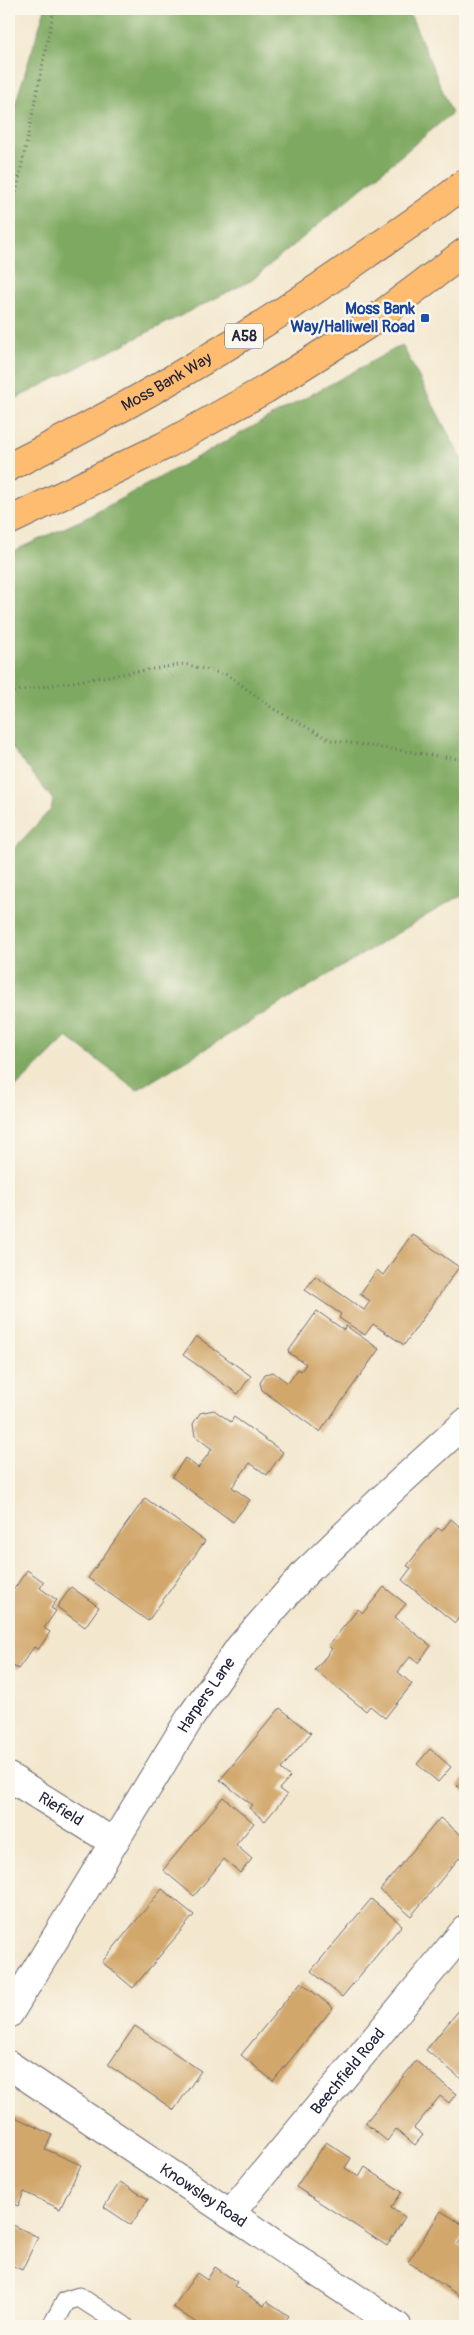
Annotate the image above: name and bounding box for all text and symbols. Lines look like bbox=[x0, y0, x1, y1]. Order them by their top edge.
place label: Moss Bank Way/Halliwell Road bbox=[290, 299, 415, 337]
marker: Moss Bank Way/Halliwell Road bbox=[419, 312, 431, 324]
road number: A58 bbox=[225, 324, 263, 348]
street label: Moss Bank Way bbox=[118, 348, 216, 416]
street label: Harpers Lane bbox=[173, 1653, 240, 1737]
street label: Riefield bbox=[35, 1788, 87, 1831]
street label: Beechfield Road bbox=[306, 2024, 389, 2119]
street label: Knowsley Road bbox=[156, 2159, 250, 2232]

